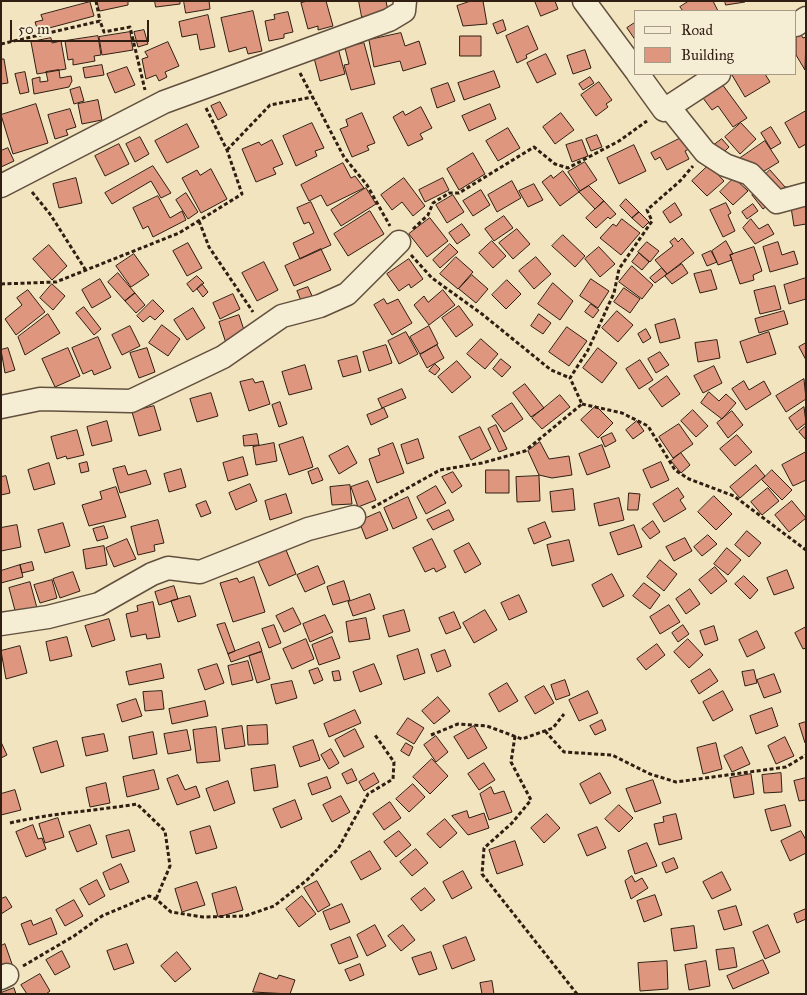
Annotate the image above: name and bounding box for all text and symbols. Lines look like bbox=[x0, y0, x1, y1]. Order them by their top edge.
scale bar bbox=[12, 10, 151, 42]
legend bbox=[634, 10, 797, 75]
text: 50 m bbox=[18, 20, 50, 38]
text: Road bbox=[681, 21, 713, 39]
text: Building bbox=[681, 46, 734, 64]

